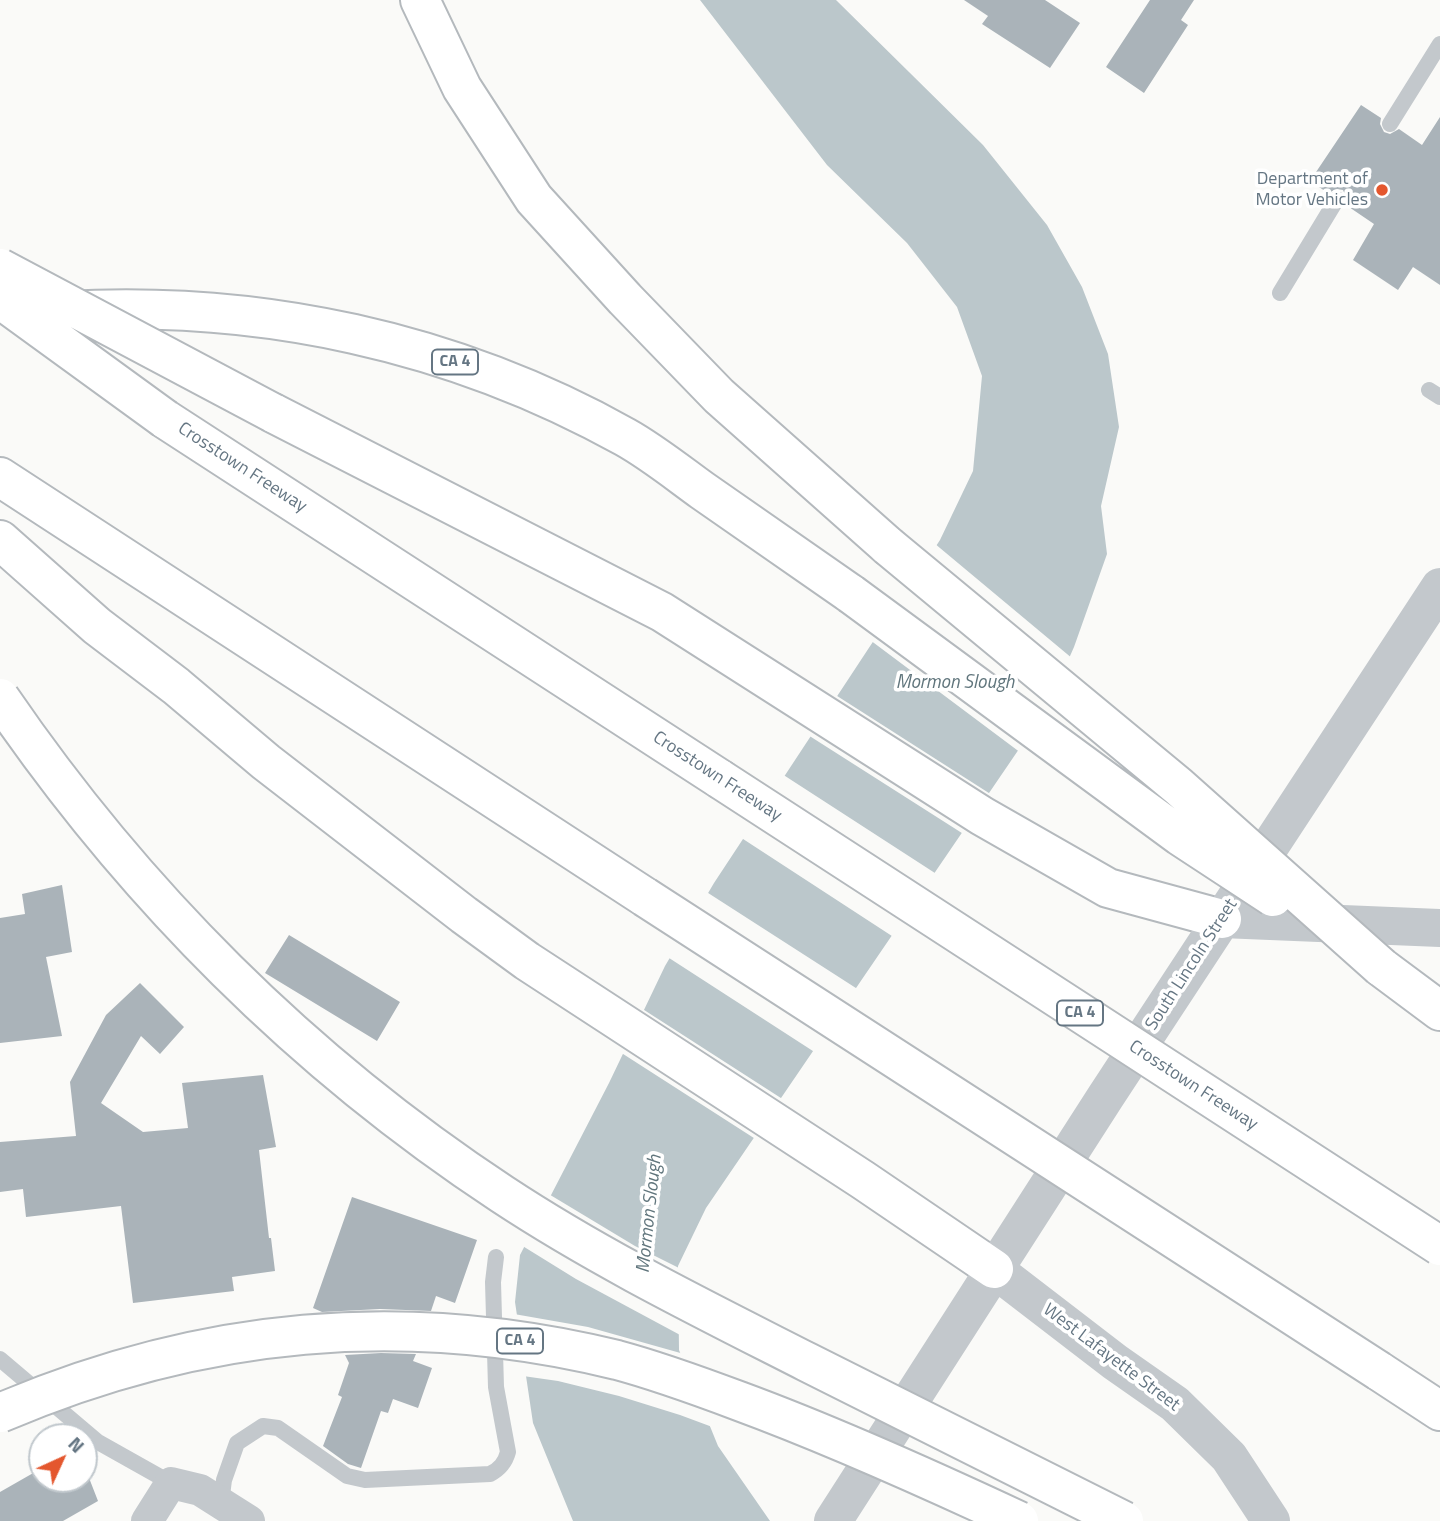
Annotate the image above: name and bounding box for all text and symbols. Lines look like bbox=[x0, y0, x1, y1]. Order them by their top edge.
place label: Department of Motor Vehicles bbox=[1255, 169, 1368, 212]
marker: Department of Motor Vehicles bbox=[1374, 182, 1390, 198]
road number: CA 4 bbox=[432, 350, 478, 374]
street label: Crosstown Freeway bbox=[173, 418, 311, 518]
water label: Mormon Slough bbox=[896, 672, 1014, 694]
street label: Crosstown Freeway bbox=[648, 727, 786, 827]
street label: South Lincoln Street bbox=[1141, 895, 1243, 1035]
road number: CA 4 bbox=[1057, 1001, 1103, 1026]
street label: Crosstown Freeway bbox=[1124, 1036, 1262, 1136]
water label: Mormon Slough bbox=[632, 1154, 668, 1274]
street label: West Lafayette Street bbox=[1038, 1300, 1184, 1416]
road number: CA 4 bbox=[497, 1329, 543, 1354]
north arrow bbox=[28, 1423, 98, 1493]
text: N bbox=[62, 1429, 92, 1459]

